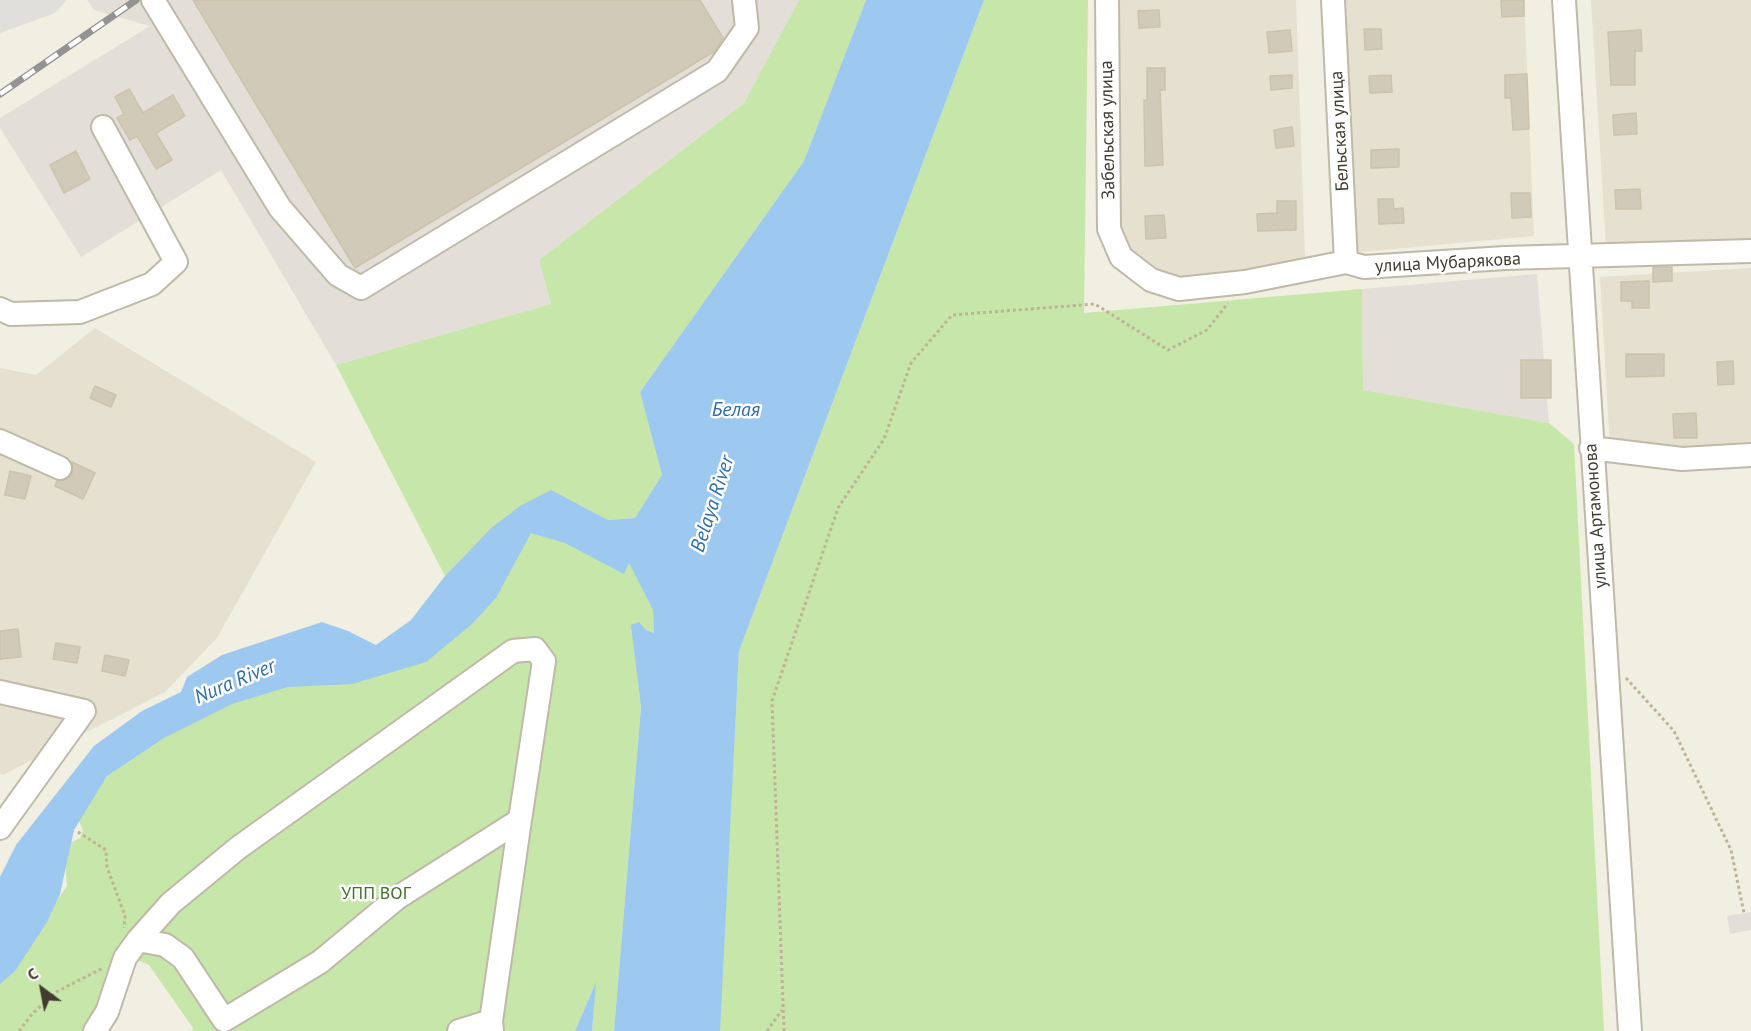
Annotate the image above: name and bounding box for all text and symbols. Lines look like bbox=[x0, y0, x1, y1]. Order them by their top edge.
street label: Забельская улица bbox=[1096, 60, 1120, 200]
street label: Бельская улица bbox=[1326, 70, 1354, 192]
street label: улица Мубарякова bbox=[1374, 248, 1522, 278]
water label: Белая bbox=[712, 398, 760, 422]
street label: улица Артамонова bbox=[1580, 443, 1612, 589]
water label: Belaya River bbox=[686, 453, 740, 555]
water label: Nura River bbox=[191, 654, 279, 710]
park label: УПП ВОГ bbox=[341, 883, 411, 905]
north arrow bbox=[12, 959, 72, 1019]
text: С bbox=[23, 963, 42, 985]

